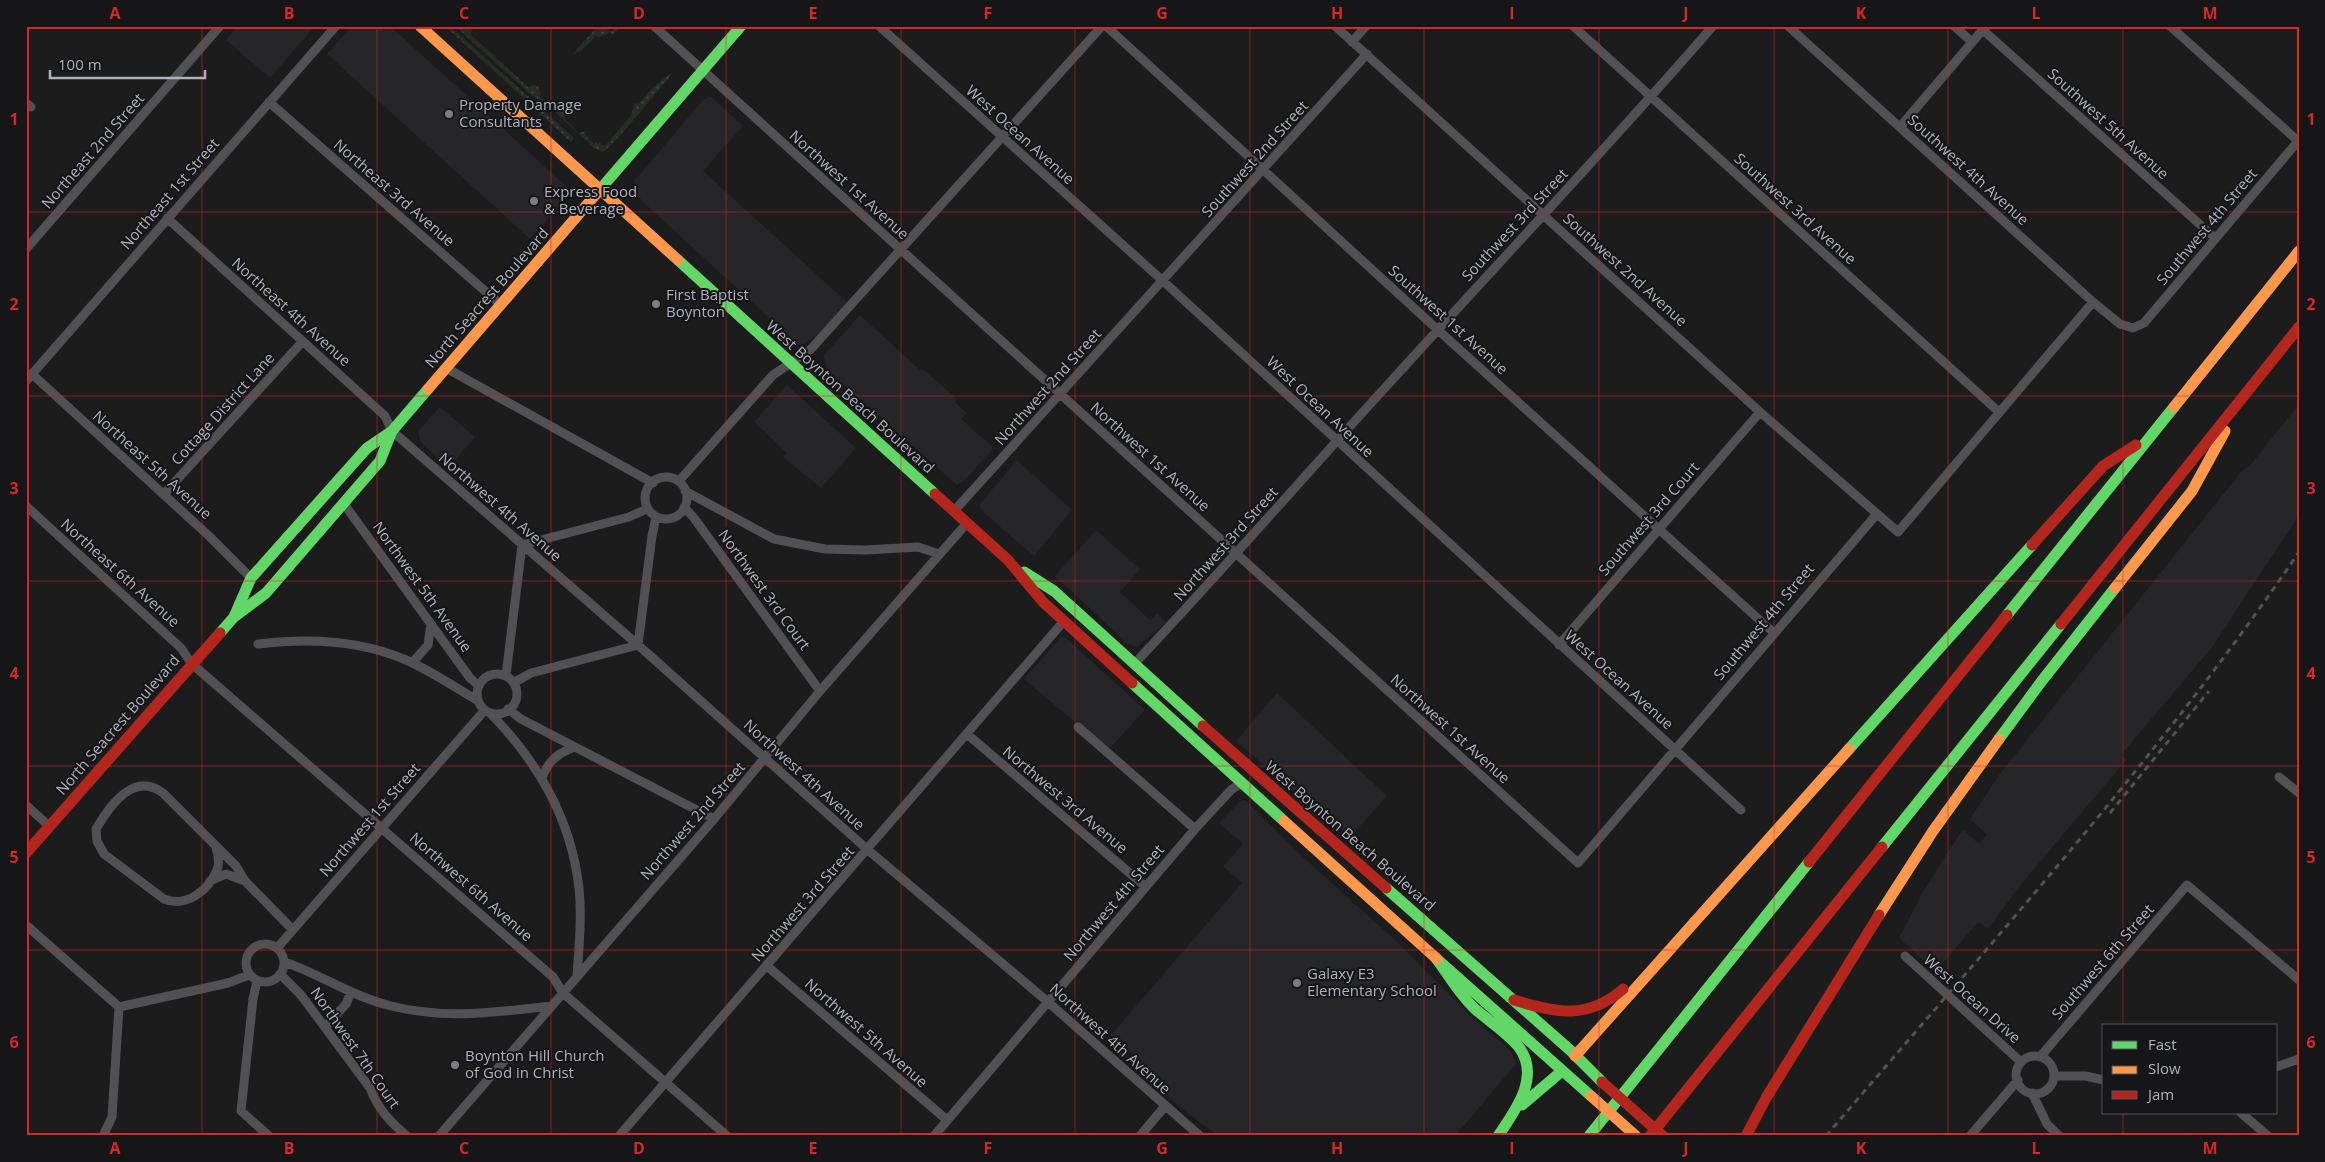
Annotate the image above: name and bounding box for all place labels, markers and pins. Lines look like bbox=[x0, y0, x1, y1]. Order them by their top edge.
place label: Property Damage Consultants bbox=[459, 94, 582, 131]
marker: Property Damage Consultants bbox=[443, 108, 455, 120]
place label: Express Food & Beverage bbox=[544, 181, 637, 218]
marker: Express Food & Beverage bbox=[528, 195, 540, 207]
place label: First Baptist Boynton bbox=[666, 284, 749, 321]
marker: First Baptist Boynton bbox=[650, 298, 662, 310]
place label: Galaxy E3 Elementary School bbox=[1307, 963, 1437, 1000]
marker: Galaxy E3 Elementary School bbox=[1291, 977, 1303, 989]
place label: Boynton Hill Church of God in Christ bbox=[465, 1045, 605, 1082]
marker: Boynton Hill Church of God in Christ bbox=[449, 1059, 461, 1071]

